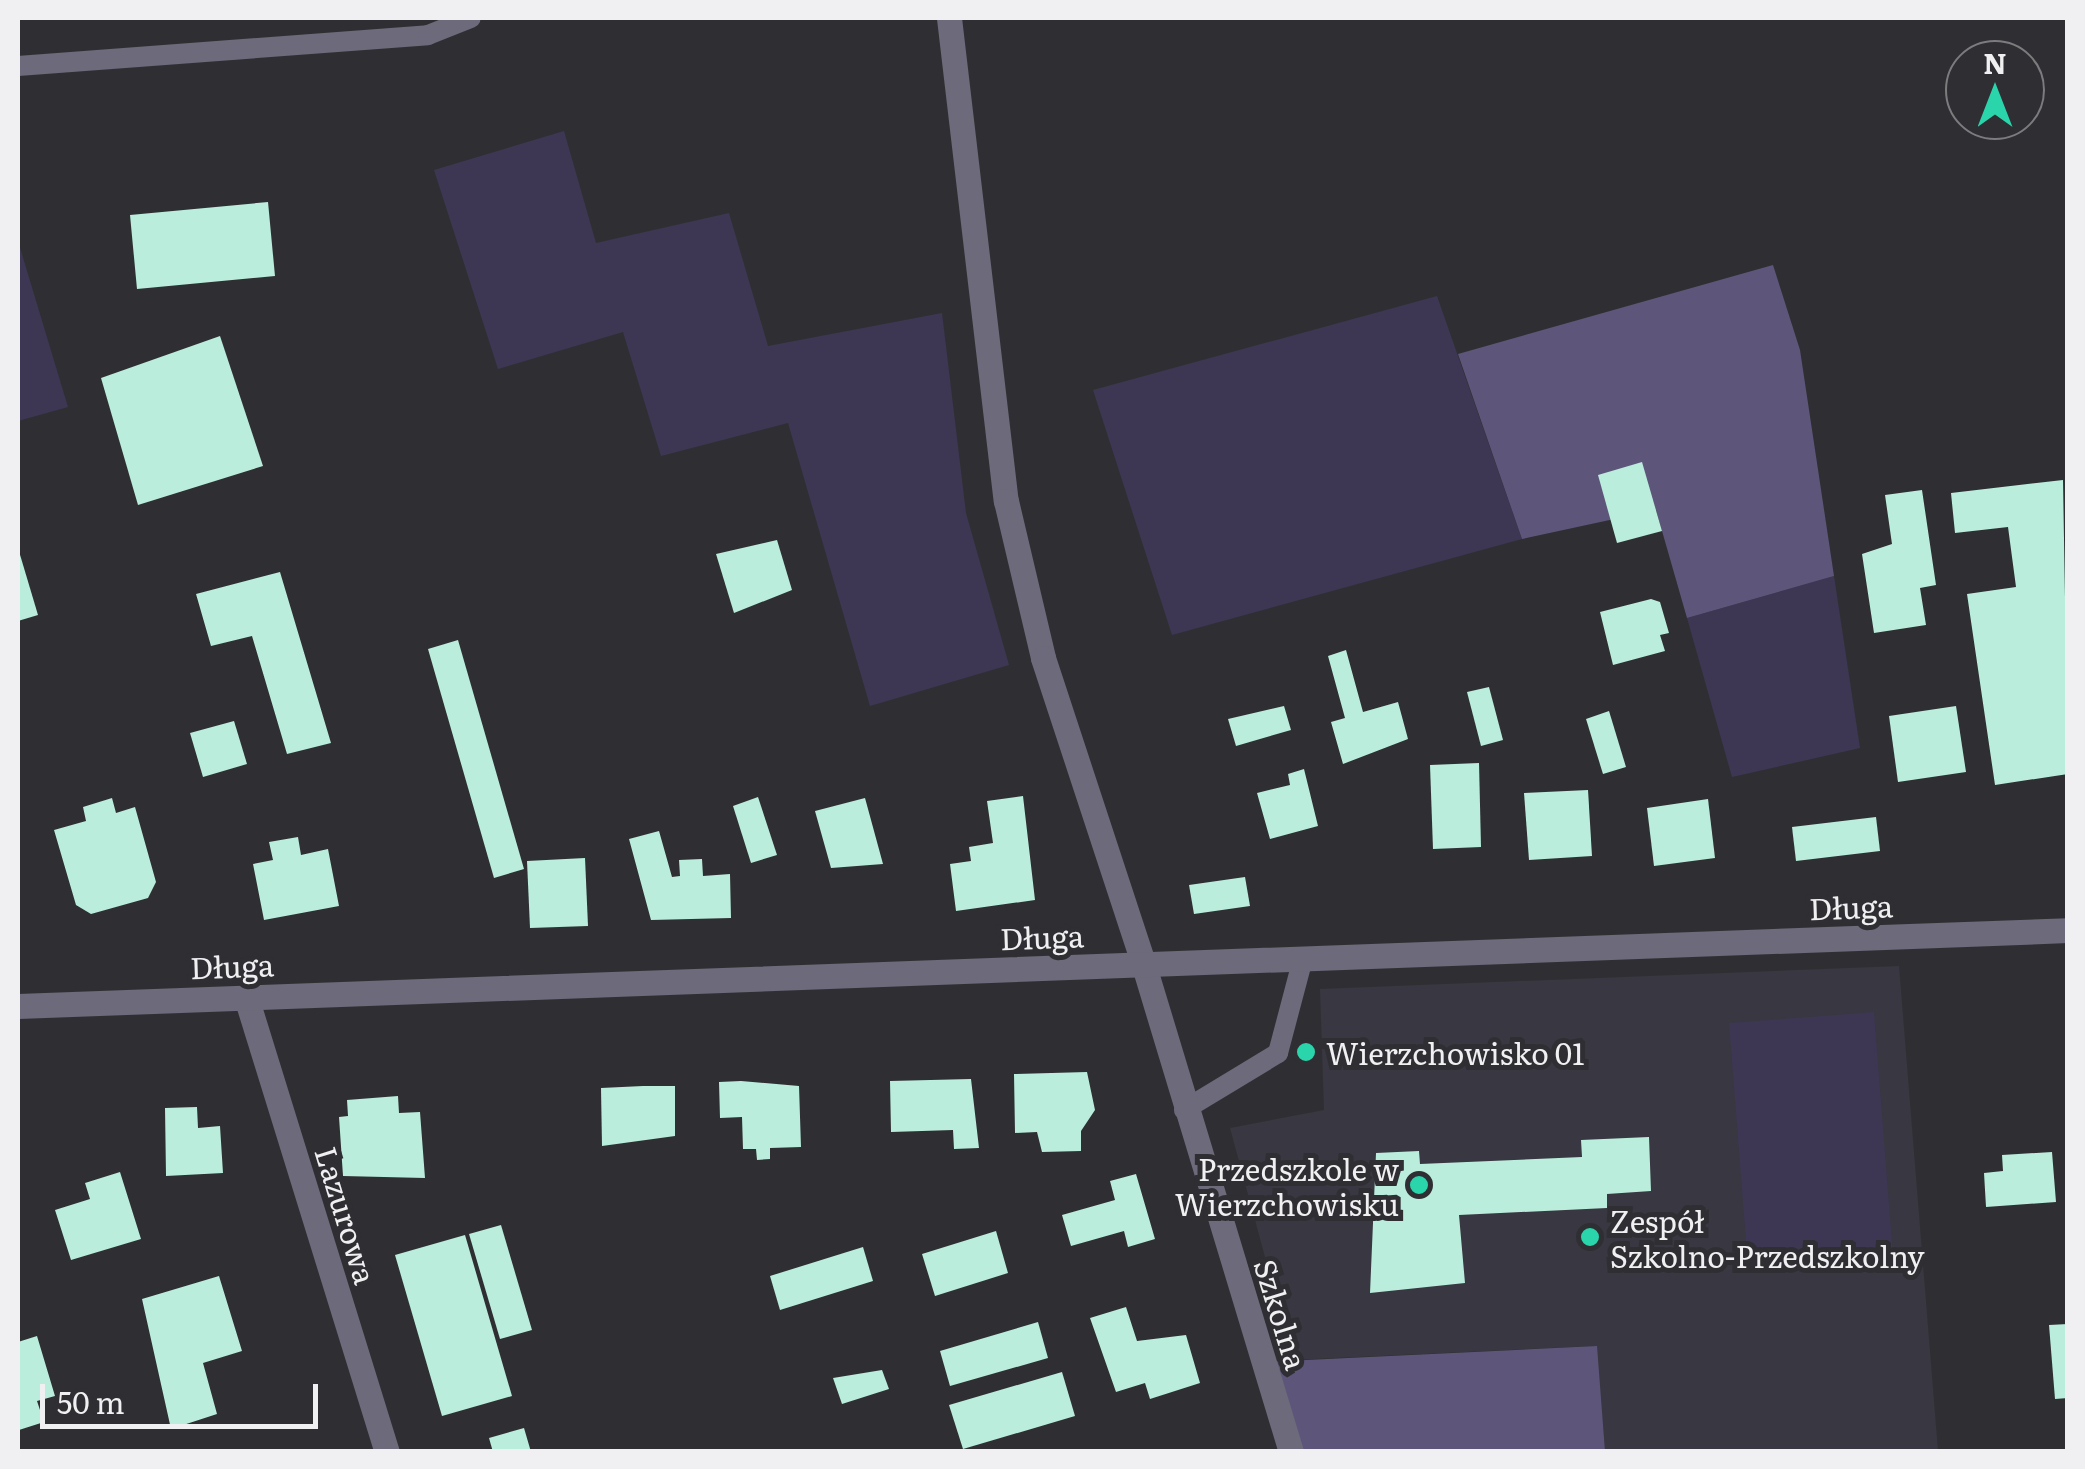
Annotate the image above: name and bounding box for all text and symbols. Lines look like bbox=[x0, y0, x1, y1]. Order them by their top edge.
north arrow bbox=[1945, 40, 2045, 140]
text: N bbox=[1983, 41, 2007, 83]
street label: Długa bbox=[1808, 887, 1894, 925]
street label: Długa bbox=[999, 917, 1085, 955]
street label: Długa bbox=[189, 946, 275, 984]
place label: Wierzchowisko 01 bbox=[1326, 1034, 1584, 1070]
marker: Wierzchowisko 01 bbox=[1295, 1041, 1317, 1063]
street label: Lazurowa bbox=[309, 1142, 385, 1288]
place label: Przedszkole w Wierzchowisku bbox=[1175, 1150, 1399, 1220]
marker: Przedszkole w Wierzchowisku bbox=[1408, 1174, 1430, 1196]
place label: Zespół Szkolno-Przedszkolny bbox=[1610, 1202, 1925, 1272]
marker: Zespół Szkolno-Przedszkolny bbox=[1579, 1226, 1601, 1248]
street label: Szkolna bbox=[1248, 1254, 1316, 1374]
scale bar bbox=[45, 1364, 322, 1426]
text: 50 m bbox=[57, 1379, 125, 1423]

